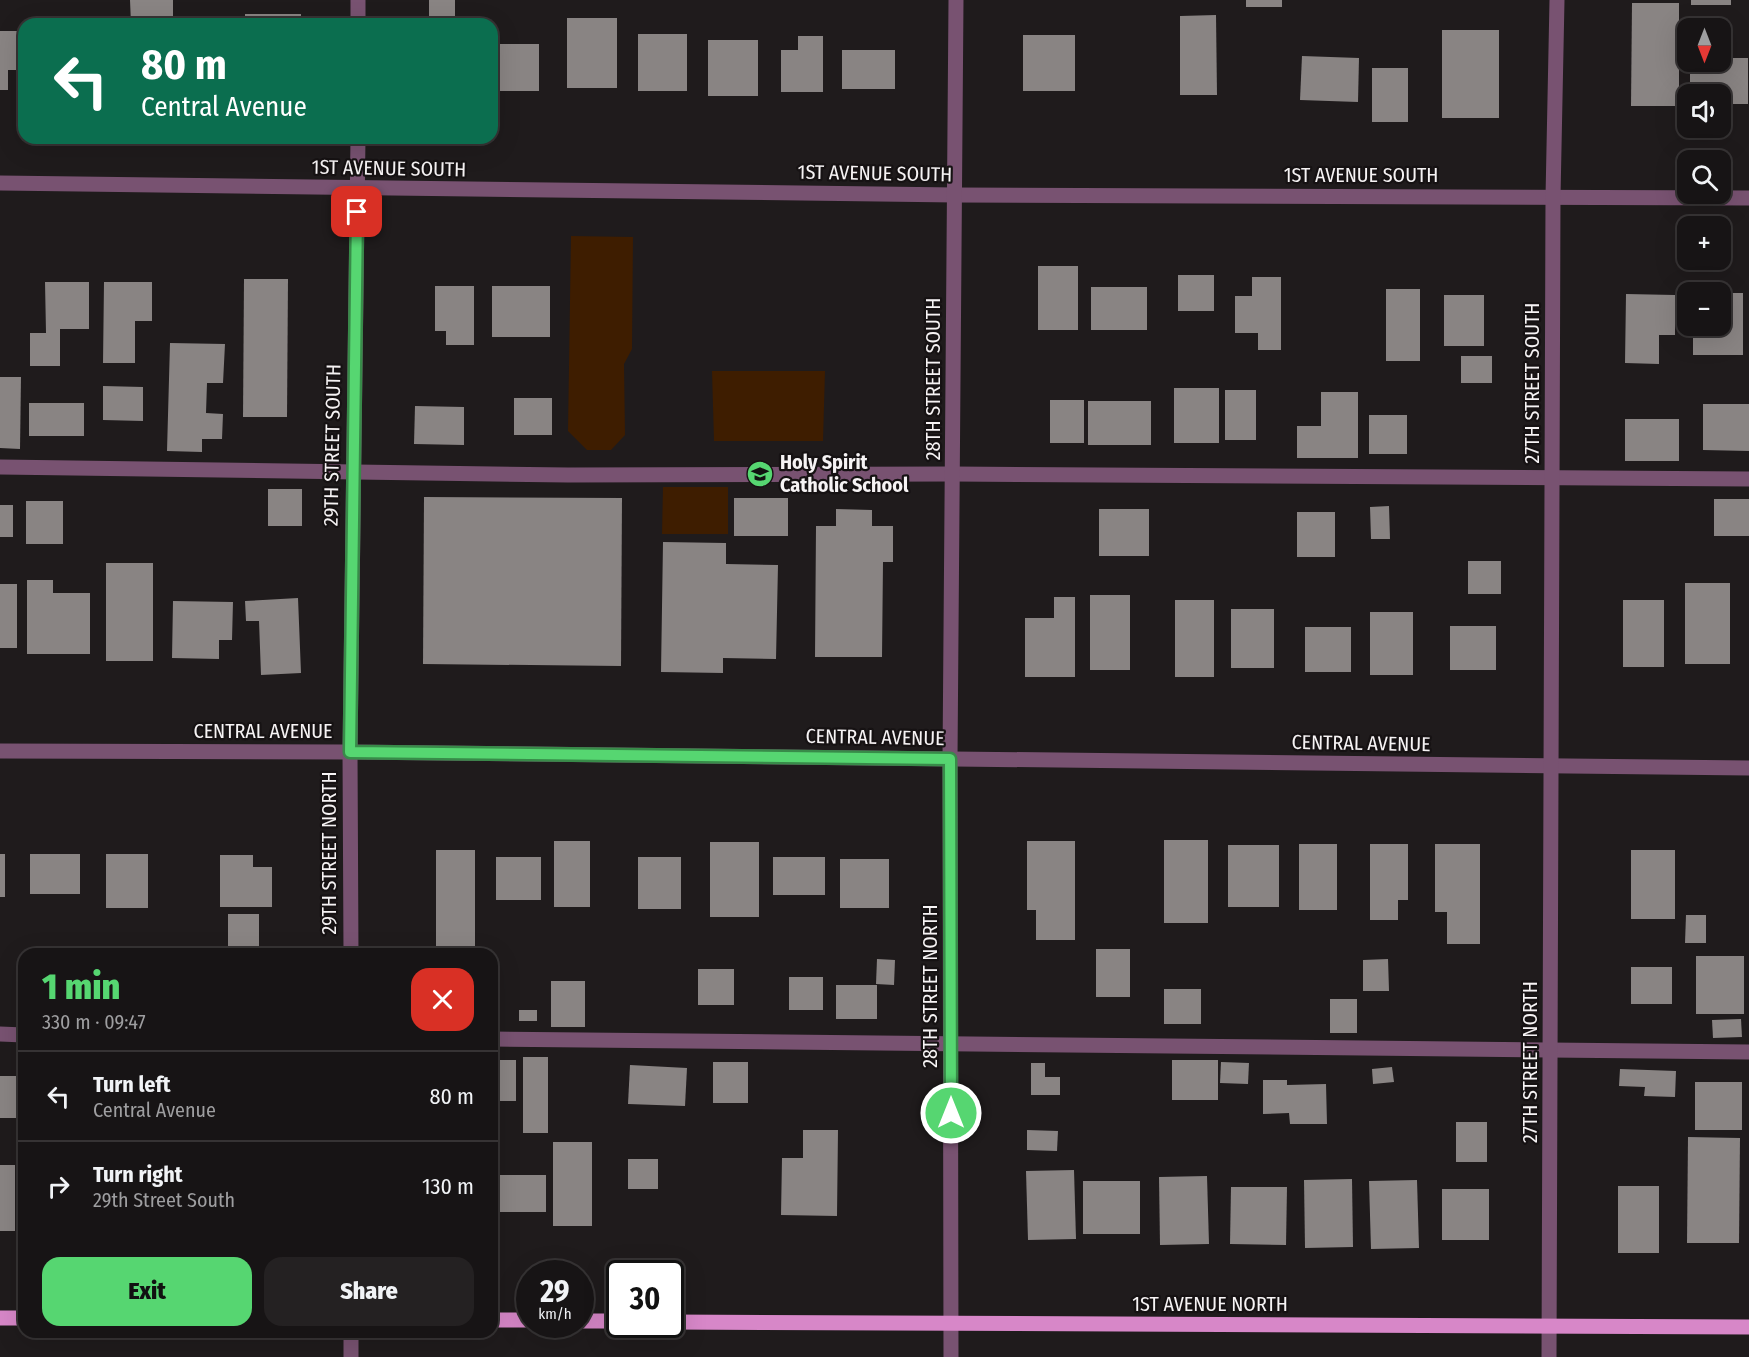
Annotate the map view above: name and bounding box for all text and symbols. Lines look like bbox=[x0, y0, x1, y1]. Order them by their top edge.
north arrow bbox=[1677, 18, 1731, 72]
map controls bbox=[1677, 18, 1731, 336]
text: 80 m bbox=[141, 40, 227, 90]
icon: left bbox=[42, 42, 120, 120]
button: sound bbox=[1677, 84, 1731, 138]
text: Central Avenue bbox=[141, 91, 307, 123]
button: search bbox=[1677, 150, 1731, 204]
street label: 1ST AVENUE SOUTH bbox=[311, 155, 467, 181]
street label: 1ST AVENUE SOUTH bbox=[797, 160, 953, 186]
street label: 1ST AVENUE SOUTH bbox=[1284, 163, 1438, 187]
pin bbox=[331, 186, 382, 237]
icon: arrive bbox=[340, 195, 373, 228]
button: + bbox=[1677, 216, 1731, 270]
button: − bbox=[1677, 282, 1731, 336]
street label: 28TH STREET SOUTH bbox=[921, 298, 945, 460]
street label: 27TH STREET SOUTH bbox=[1520, 303, 1544, 463]
street label: 29TH STREET SOUTH bbox=[319, 364, 345, 526]
place label: Holy Spirit Catholic School bbox=[780, 450, 909, 497]
school or university icon: Holy Spirit Catholic School bbox=[745, 459, 775, 489]
street label: CENTRAL AVENUE bbox=[194, 719, 333, 743]
street label: CENTRAL AVENUE bbox=[805, 724, 945, 750]
street label: CENTRAL AVENUE bbox=[1291, 730, 1431, 756]
street label: 29TH STREET NORTH bbox=[317, 771, 341, 935]
street label: 28TH STREET NORTH bbox=[918, 904, 942, 1068]
text: 1 min bbox=[42, 965, 120, 1009]
button: close bbox=[411, 968, 474, 1031]
street label: 27TH STREET NORTH bbox=[1518, 981, 1542, 1143]
text: 330 m · 09:47 bbox=[42, 1010, 146, 1034]
text: Turn left bbox=[93, 1071, 171, 1098]
icon: left bbox=[42, 1080, 75, 1113]
position arrow bbox=[919, 1081, 983, 1145]
text: 80 m bbox=[429, 1083, 474, 1110]
text: Central Avenue bbox=[93, 1098, 216, 1122]
text: Turn right bbox=[93, 1161, 182, 1188]
icon: right bbox=[42, 1170, 75, 1203]
text: 130 m bbox=[422, 1173, 474, 1200]
text: 29th Street South bbox=[93, 1188, 235, 1212]
button: Exit bbox=[42, 1257, 252, 1326]
button: Share bbox=[264, 1257, 474, 1326]
speed limit sign: 30 bbox=[606, 1260, 684, 1338]
text: 29 bbox=[540, 1274, 570, 1310]
street label: 1ST AVENUE NORTH bbox=[1132, 1292, 1288, 1316]
text: km/h bbox=[538, 1305, 572, 1323]

